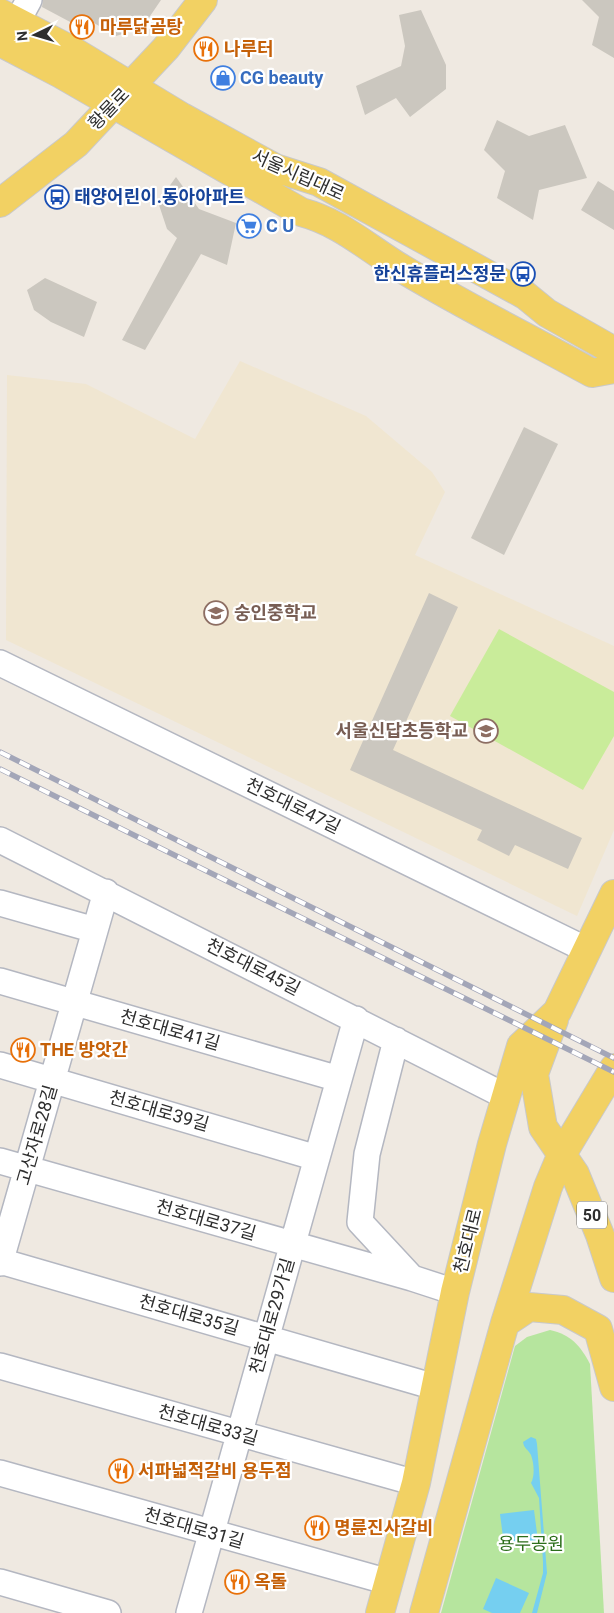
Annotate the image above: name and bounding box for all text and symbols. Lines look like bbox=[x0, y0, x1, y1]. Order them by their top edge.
north arrow bbox=[10, 10, 60, 60]
restaurant icon: 마루닭곰탕 bbox=[69, 14, 95, 40]
place label: 마루닭곰탕 bbox=[100, 16, 183, 37]
text: N bbox=[14, 31, 30, 42]
restaurant icon: 나루터 bbox=[193, 36, 219, 62]
place label: 나루터 bbox=[224, 38, 274, 59]
shop icon: CG beauty bbox=[210, 65, 236, 91]
place label: CG beauty bbox=[240, 67, 324, 88]
street label: 황물로 bbox=[84, 83, 133, 134]
street label: 서울시립대로 bbox=[249, 145, 348, 204]
bus stop icon: 태양어린이.동아아파트 bbox=[44, 184, 70, 210]
place label: 태양어린이.동아아파트 bbox=[74, 186, 245, 207]
supermarket icon: C U bbox=[236, 213, 262, 239]
place label: C U bbox=[266, 215, 294, 236]
bus stop icon: 한신휴플러스정문 bbox=[510, 261, 536, 287]
place label: 한신휴플러스정문 bbox=[374, 263, 506, 284]
school or university icon: 숭인중학교 bbox=[203, 600, 229, 626]
place label: 숭인중학교 bbox=[234, 602, 317, 623]
school or university icon: 서울신답초등학교 bbox=[473, 718, 499, 744]
place label: 서울신답초등학교 bbox=[336, 720, 468, 741]
street label: 천호대로47길 bbox=[242, 774, 344, 838]
street label: 천호대로45길 bbox=[203, 934, 304, 999]
street label: 천호대로41길 bbox=[118, 1005, 223, 1054]
restaurant icon: THE 방앗간 bbox=[10, 1037, 36, 1063]
place label: THE 방앗간 bbox=[40, 1039, 129, 1060]
street label: 고산자로28길 bbox=[12, 1082, 61, 1187]
street label: 천호대로39길 bbox=[107, 1086, 212, 1135]
street label: 천호대로37길 bbox=[154, 1195, 259, 1244]
road number: 50 bbox=[577, 1202, 607, 1228]
street label: 천호대로 bbox=[449, 1206, 486, 1276]
street label: 천호대로29가길 bbox=[245, 1255, 298, 1376]
street label: 천호대로35길 bbox=[137, 1290, 242, 1339]
street label: 천호대로33길 bbox=[156, 1400, 261, 1449]
restaurant icon: 서파넓적갈비 용두점 bbox=[108, 1458, 134, 1484]
place label: 서파넓적갈비 용두점 bbox=[138, 1460, 292, 1481]
street label: 천호대로31길 bbox=[142, 1503, 247, 1552]
restaurant icon: 명륜진사갈비 bbox=[304, 1515, 330, 1541]
place label: 명륜진사갈비 bbox=[334, 1517, 433, 1538]
park label: 용두공원 bbox=[498, 1533, 564, 1554]
restaurant icon: 옥돌 bbox=[224, 1569, 250, 1595]
place label: 옥돌 bbox=[254, 1571, 287, 1592]

